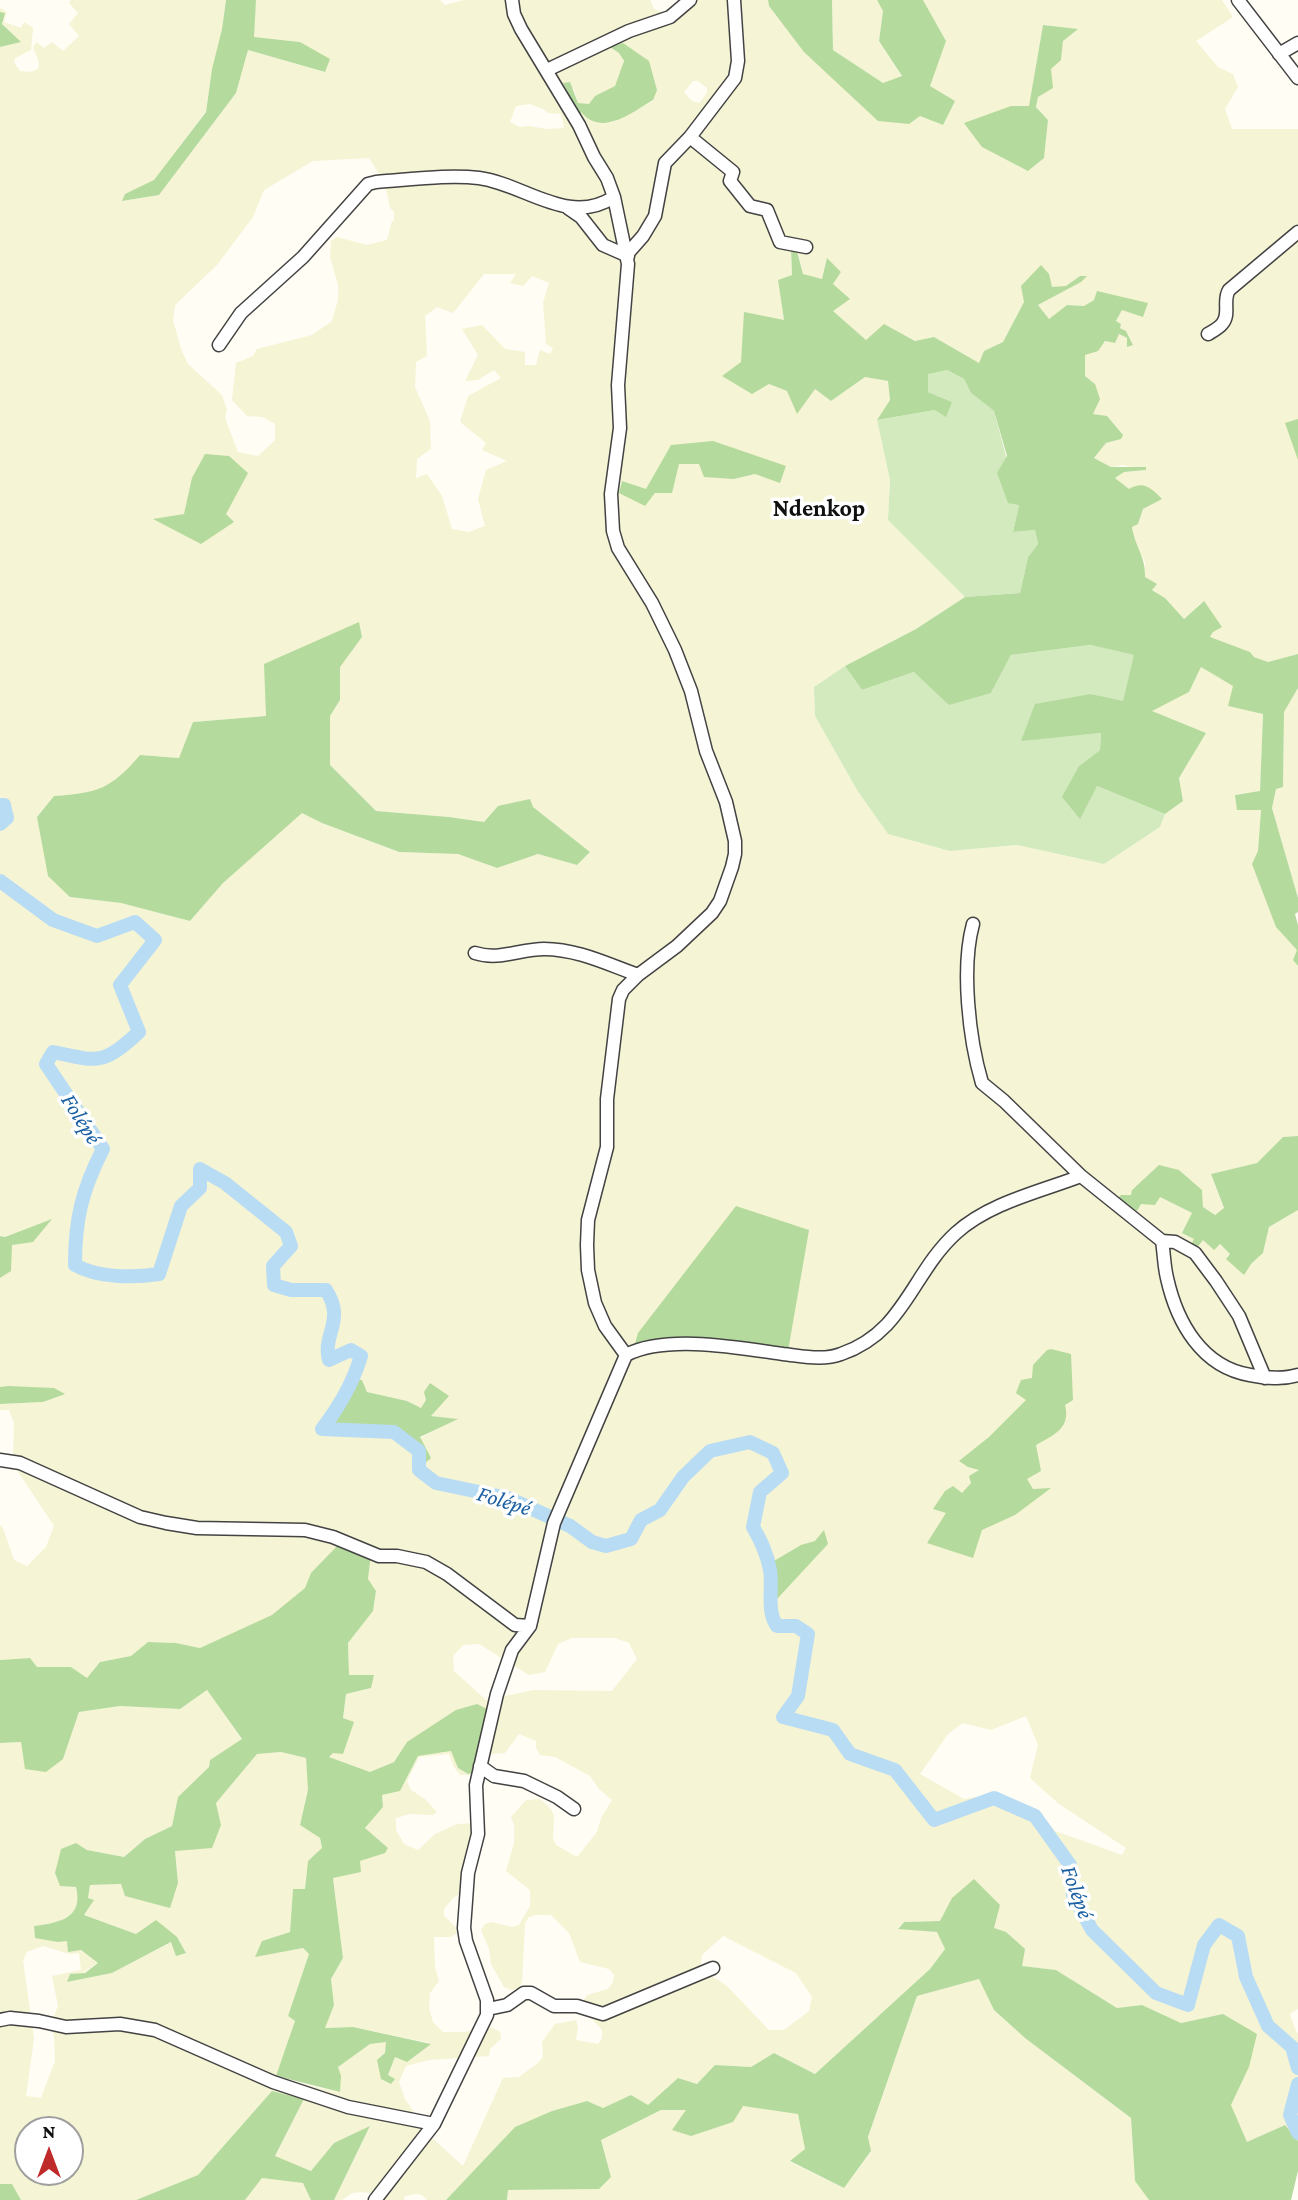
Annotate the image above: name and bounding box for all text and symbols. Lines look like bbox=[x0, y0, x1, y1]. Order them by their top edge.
district label: Ndenkop bbox=[773, 495, 865, 523]
water label: Folépé bbox=[55, 1089, 107, 1149]
water label: Folépé bbox=[474, 1480, 534, 1522]
water label: Folépé bbox=[1055, 1862, 1099, 1922]
north arrow bbox=[14, 2116, 84, 2186]
text: N bbox=[43, 2121, 55, 2142]

